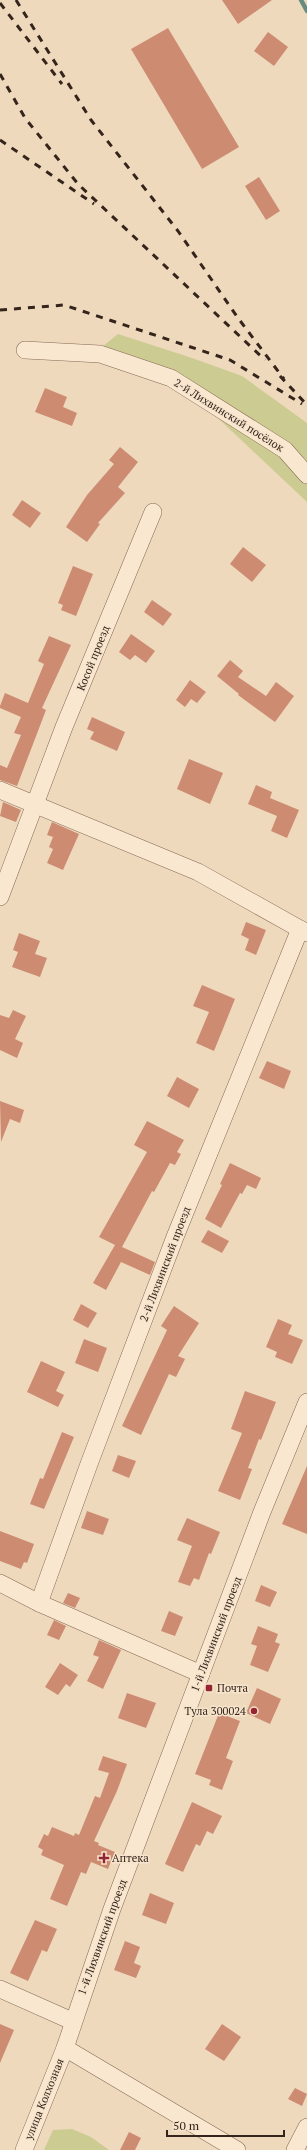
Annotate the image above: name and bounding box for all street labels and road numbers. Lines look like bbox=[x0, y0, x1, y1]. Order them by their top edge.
street label: 2-й Лихвинский посёлок bbox=[171, 375, 287, 455]
street label: Косой проезд bbox=[74, 623, 112, 693]
street label: 2-й Лихвинский проезд bbox=[137, 1204, 193, 1324]
street label: 1-й Лихвинский проезд bbox=[188, 1574, 244, 1694]
street label: 1-й Лихвинский проезд bbox=[75, 1877, 129, 1997]
street label: улица Колхозная bbox=[21, 2056, 67, 2143]

